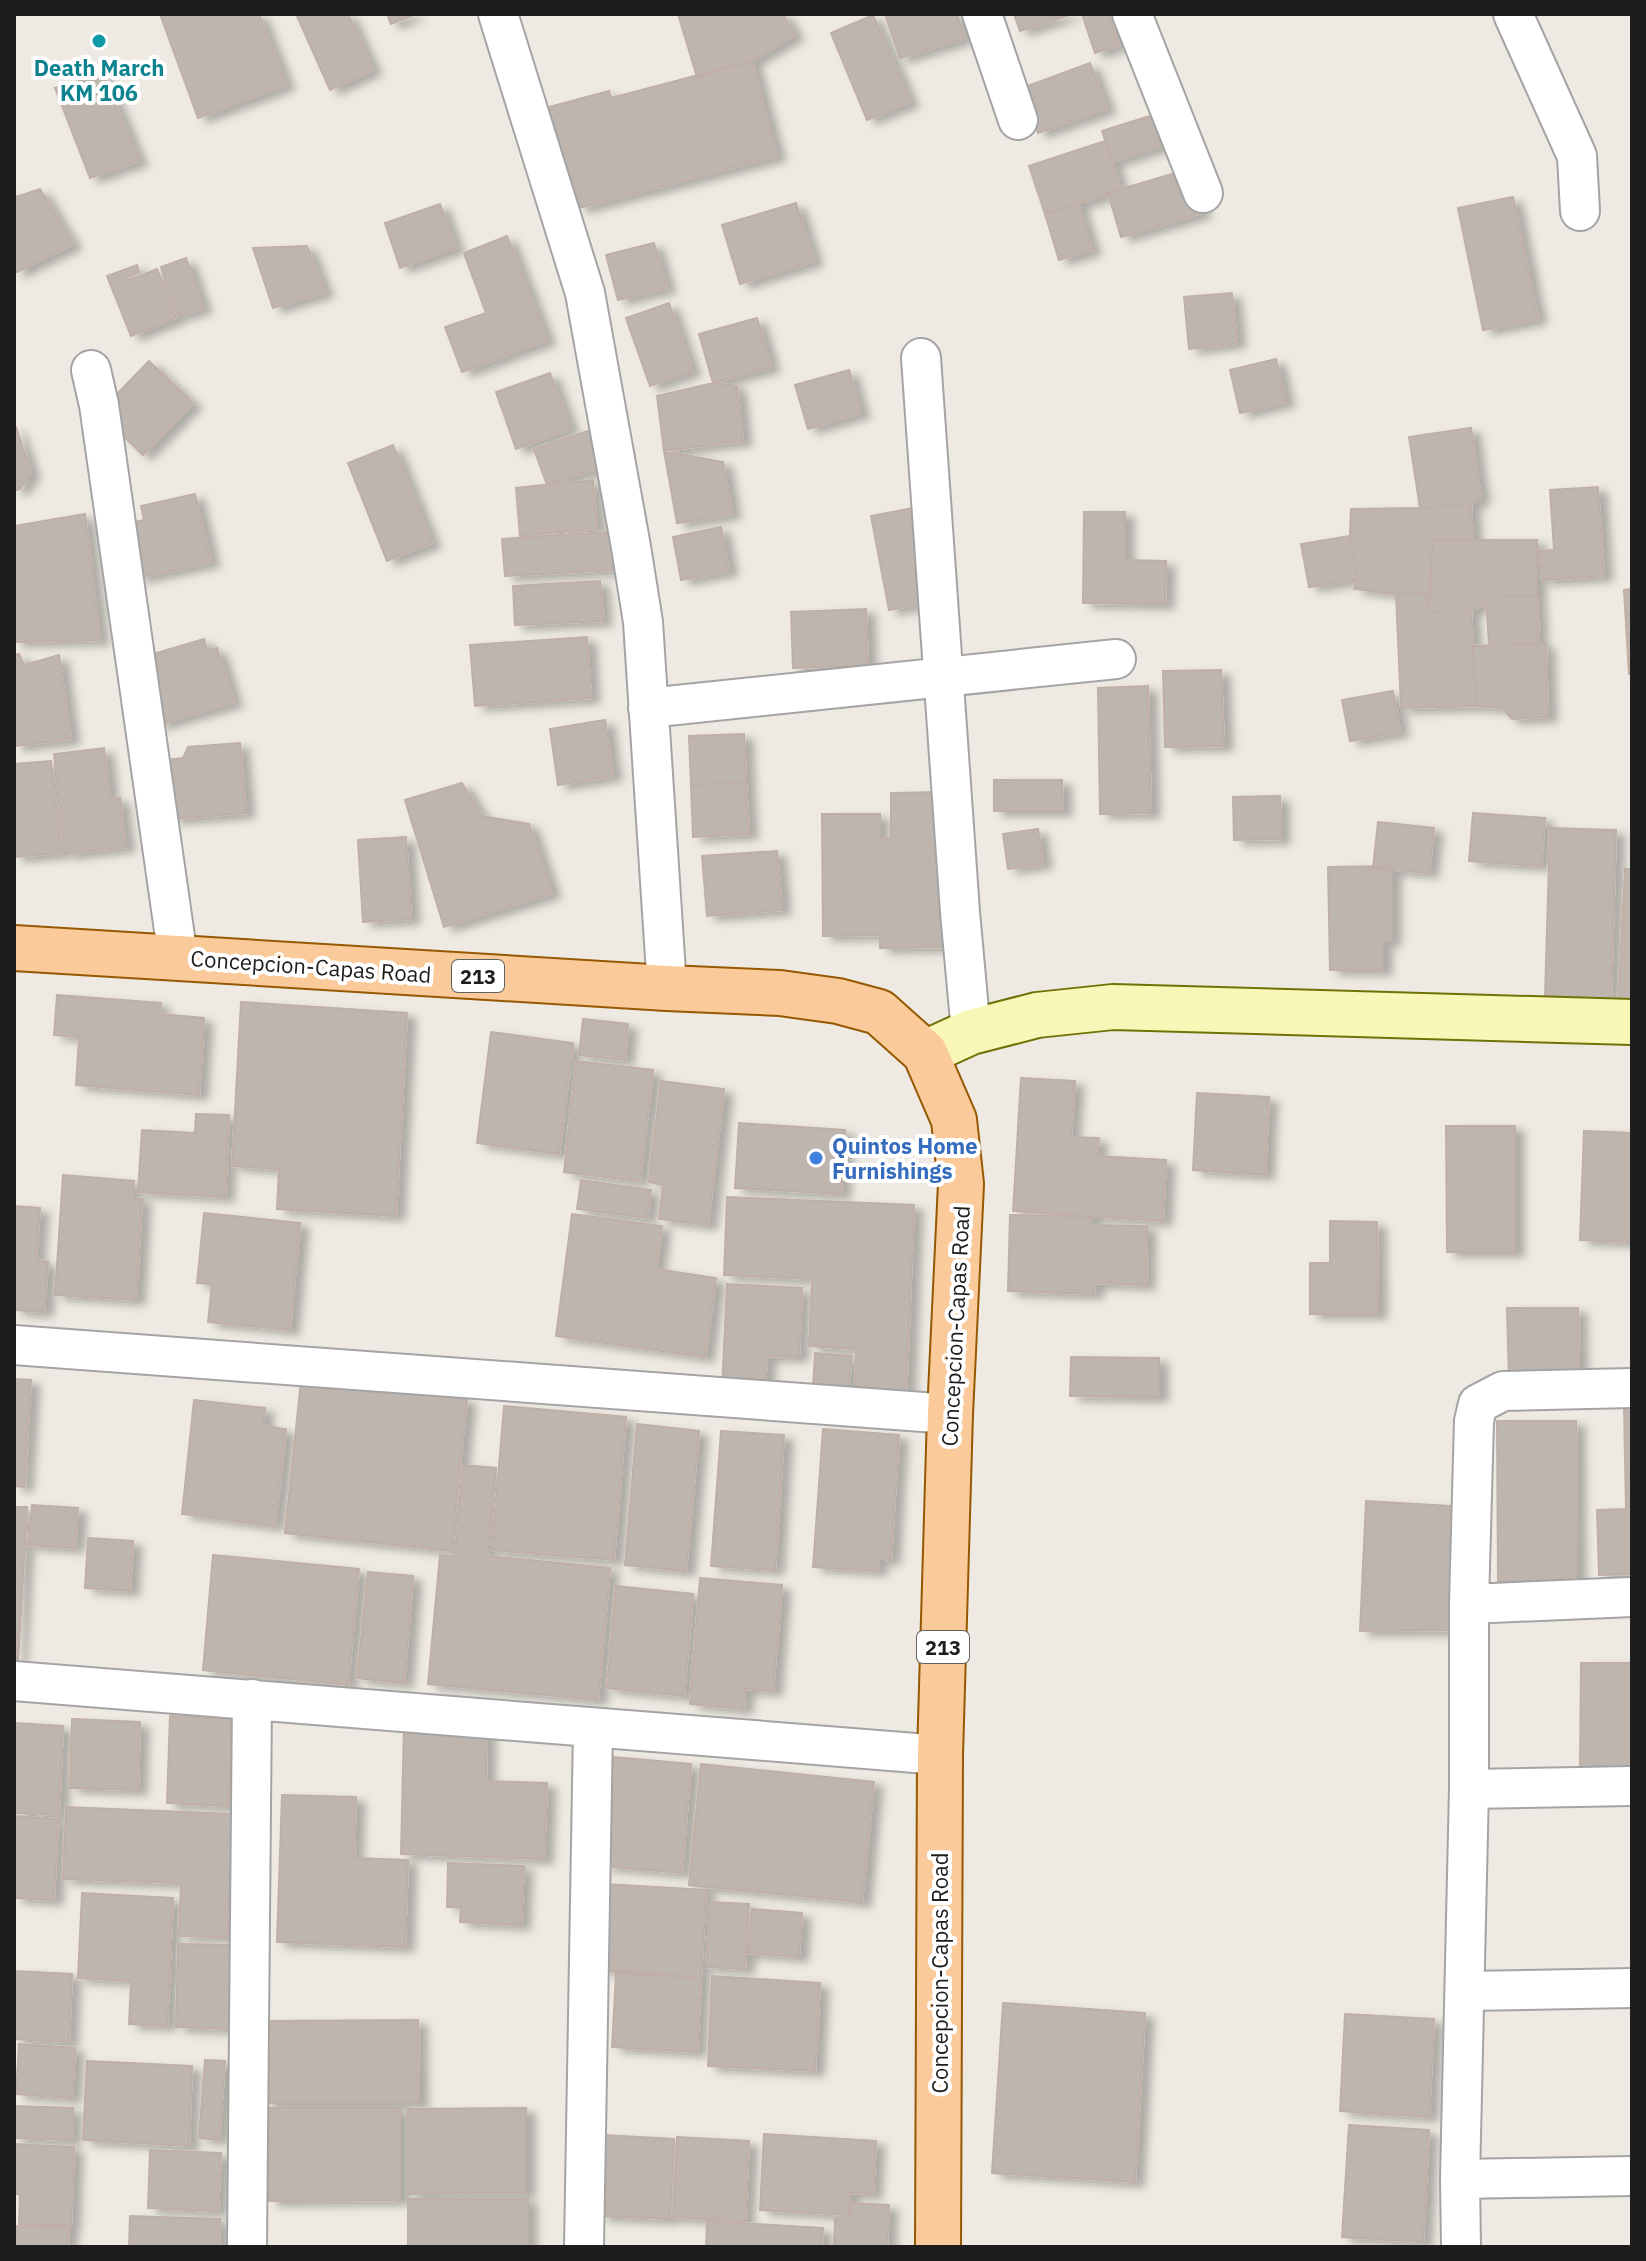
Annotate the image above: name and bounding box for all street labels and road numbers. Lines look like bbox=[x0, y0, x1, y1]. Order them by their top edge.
street label: Concepcion-Capas Road bbox=[190, 943, 432, 989]
road number: 213 bbox=[452, 960, 504, 992]
street label: Concepcion-Capas Road bbox=[934, 1205, 976, 1447]
road number: 213 bbox=[917, 1631, 969, 1663]
street label: Concepcion-Capas Road bbox=[925, 1852, 954, 2094]

